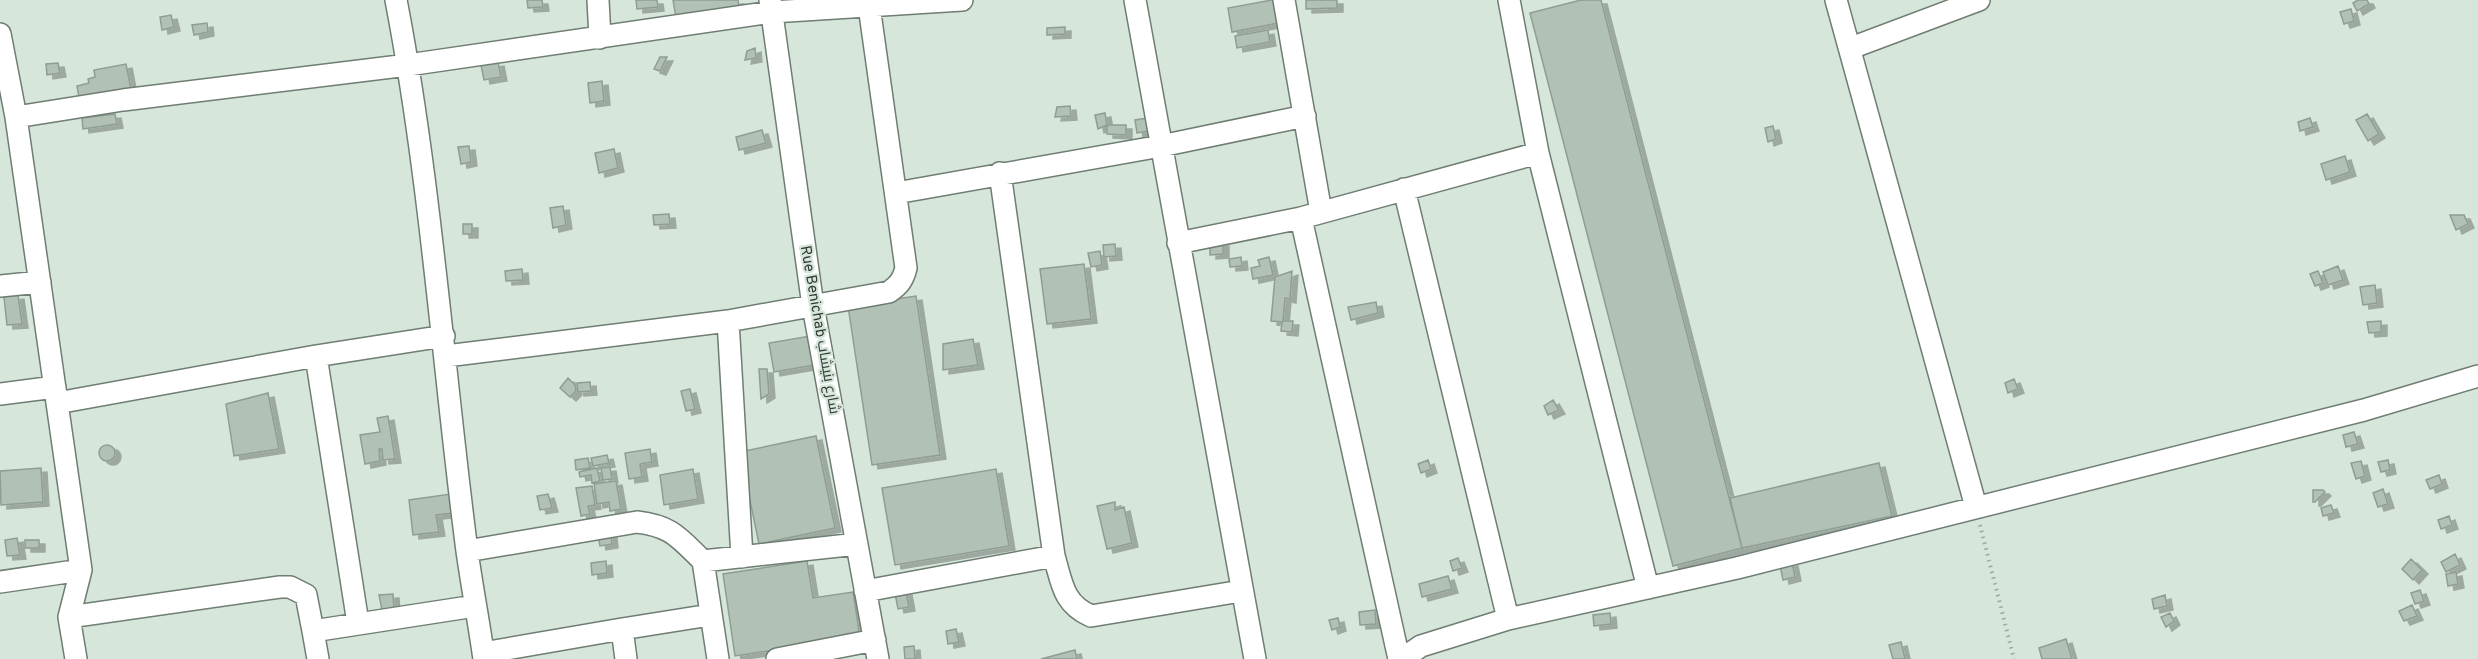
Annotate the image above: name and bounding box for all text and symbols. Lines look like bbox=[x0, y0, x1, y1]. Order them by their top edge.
street label: Rue Benichab شارع بنيشاب bbox=[795, 244, 843, 416]

